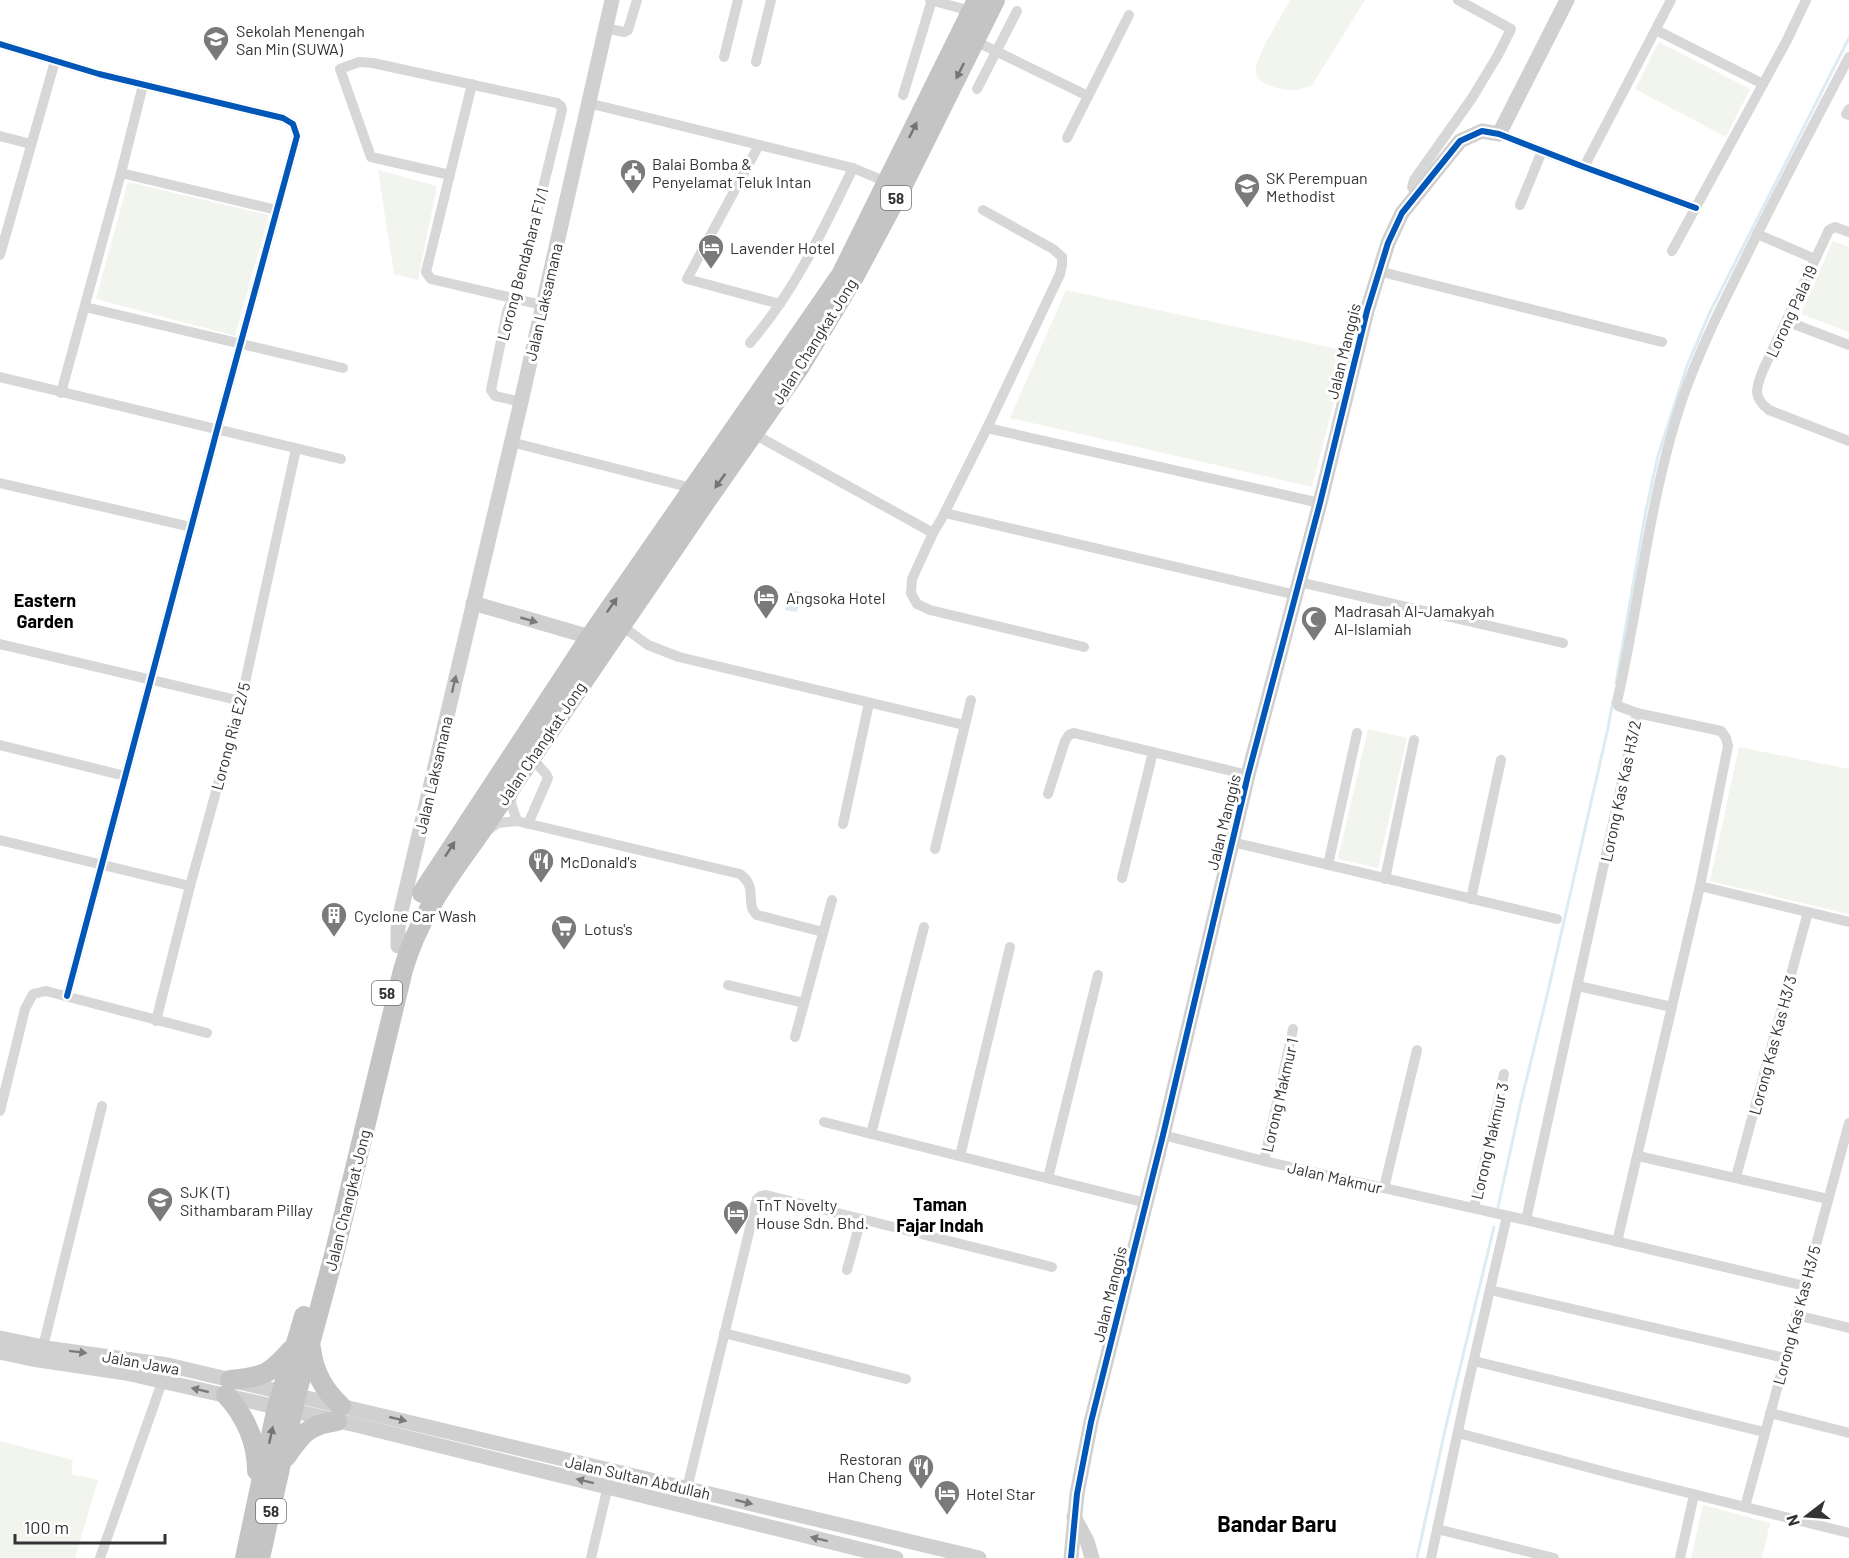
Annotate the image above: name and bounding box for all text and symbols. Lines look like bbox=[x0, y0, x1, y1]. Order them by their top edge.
place label: Sekolah Menengah San Min (SUWA) bbox=[236, 21, 365, 58]
school or university icon: Sekolah Menengah San Min (SUWA) bbox=[201, 24, 231, 62]
one-way arrow bbox=[955, 63, 964, 80]
one-way arrow bbox=[907, 121, 917, 139]
place label: Balai Bomba & Penyelamat Teluk Intan bbox=[652, 154, 811, 191]
public building icon: Balai Bomba & Penyelamat Teluk Intan bbox=[618, 157, 648, 195]
place label: SK Perempuan Methodist bbox=[1266, 168, 1368, 205]
school or university icon: SK Perempuan Methodist bbox=[1232, 171, 1262, 209]
street label: Lorong Bendahara F1/1 bbox=[492, 186, 552, 342]
road number: 58 bbox=[881, 186, 911, 210]
hotel icon: Lavender Hotel bbox=[696, 232, 726, 270]
place label: Lavender Hotel bbox=[730, 238, 835, 257]
street label: Jalan Laksamana bbox=[520, 241, 566, 363]
street label: Lorong Pala 19 bbox=[1761, 262, 1821, 360]
street label: Jalan Changkat Jong bbox=[768, 275, 860, 407]
street label: Jalan Manggis bbox=[1322, 301, 1364, 401]
one-way arrow bbox=[714, 473, 726, 489]
hotel icon: Angsoka Hotel bbox=[751, 582, 781, 620]
place label: Angsoka Hotel bbox=[786, 588, 885, 607]
district label: Eastern Garden bbox=[14, 589, 76, 632]
one-way arrow bbox=[606, 597, 618, 613]
place label: Madrasah Al-Jamakyah Al-Islamiah bbox=[1334, 601, 1495, 638]
mosque icon: Madrasah Al-Jamakyah Al-Islamiah bbox=[1299, 604, 1329, 642]
one-way arrow bbox=[520, 615, 539, 625]
one-way arrow bbox=[450, 675, 460, 694]
street label: Jalan Changkat Jong bbox=[493, 678, 589, 808]
street label: Lorong Ria E2/5 bbox=[206, 680, 254, 792]
street label: Jalan Laksamana bbox=[410, 714, 456, 836]
street label: Lorong Kas Kas H3/2 bbox=[1596, 719, 1644, 863]
street label: Jalan Manggis bbox=[1202, 772, 1244, 872]
one-way arrow bbox=[445, 841, 456, 857]
restaurant icon: McDonald's bbox=[526, 846, 556, 884]
place label: McDonald's bbox=[560, 852, 637, 871]
building icon: Cyclone Car Wash bbox=[319, 900, 349, 938]
place label: Cyclone Car Wash bbox=[354, 906, 476, 925]
supermarket icon: Lotus's bbox=[549, 913, 579, 951]
place label: Lotus's bbox=[584, 919, 633, 938]
street label: Lorong Kas Kas H3/3 bbox=[1744, 973, 1800, 1117]
road number: 58 bbox=[372, 981, 402, 1005]
street label: Lorong Makmur 1 bbox=[1257, 1036, 1301, 1154]
street label: Lorong Makmur 3 bbox=[1466, 1081, 1512, 1201]
street label: Jalan Changkat Jong bbox=[320, 1127, 374, 1273]
street label: Jalan Makmur bbox=[1286, 1157, 1384, 1197]
place label: SJK (T) Sithambaram Pillay bbox=[180, 1182, 314, 1219]
school or university icon: SJK (T) Sithambaram Pillay bbox=[145, 1185, 175, 1223]
district label: Taman Fajar Indah bbox=[896, 1193, 984, 1236]
place label: TnT Novelty House Sdn. Bhd. bbox=[756, 1195, 869, 1232]
hotel icon: TnT Novelty House Sdn. Bhd. bbox=[721, 1198, 751, 1236]
street label: Lorong Kas Kas H3/5 bbox=[1768, 1243, 1824, 1387]
street label: Jalan Manggis bbox=[1088, 1244, 1130, 1344]
street label: Jalan Jawa bbox=[101, 1346, 181, 1378]
one-way arrow bbox=[69, 1347, 88, 1357]
one-way arrow bbox=[191, 1384, 209, 1394]
one-way arrow bbox=[388, 1415, 407, 1425]
one-way arrow bbox=[267, 1426, 277, 1444]
place label: Restoran Han Cheng bbox=[828, 1449, 902, 1486]
street label: Jalan Sultan Abdullah bbox=[564, 1451, 712, 1503]
restaurant icon: Restoran Han Cheng bbox=[906, 1452, 936, 1490]
one-way arrow bbox=[576, 1475, 595, 1485]
hotel icon: Hotel Star bbox=[932, 1478, 962, 1516]
place label: Hotel Star bbox=[966, 1484, 1035, 1503]
north arrow bbox=[1777, 1486, 1837, 1546]
one-way arrow bbox=[735, 1498, 753, 1508]
road number: 58 bbox=[256, 1499, 286, 1523]
scale bar bbox=[15, 1507, 165, 1545]
district label: Bandar Baru bbox=[1217, 1510, 1337, 1536]
text: N bbox=[1782, 1513, 1803, 1528]
text: 100 m bbox=[24, 1516, 69, 1538]
one-way arrow bbox=[810, 1534, 828, 1544]

